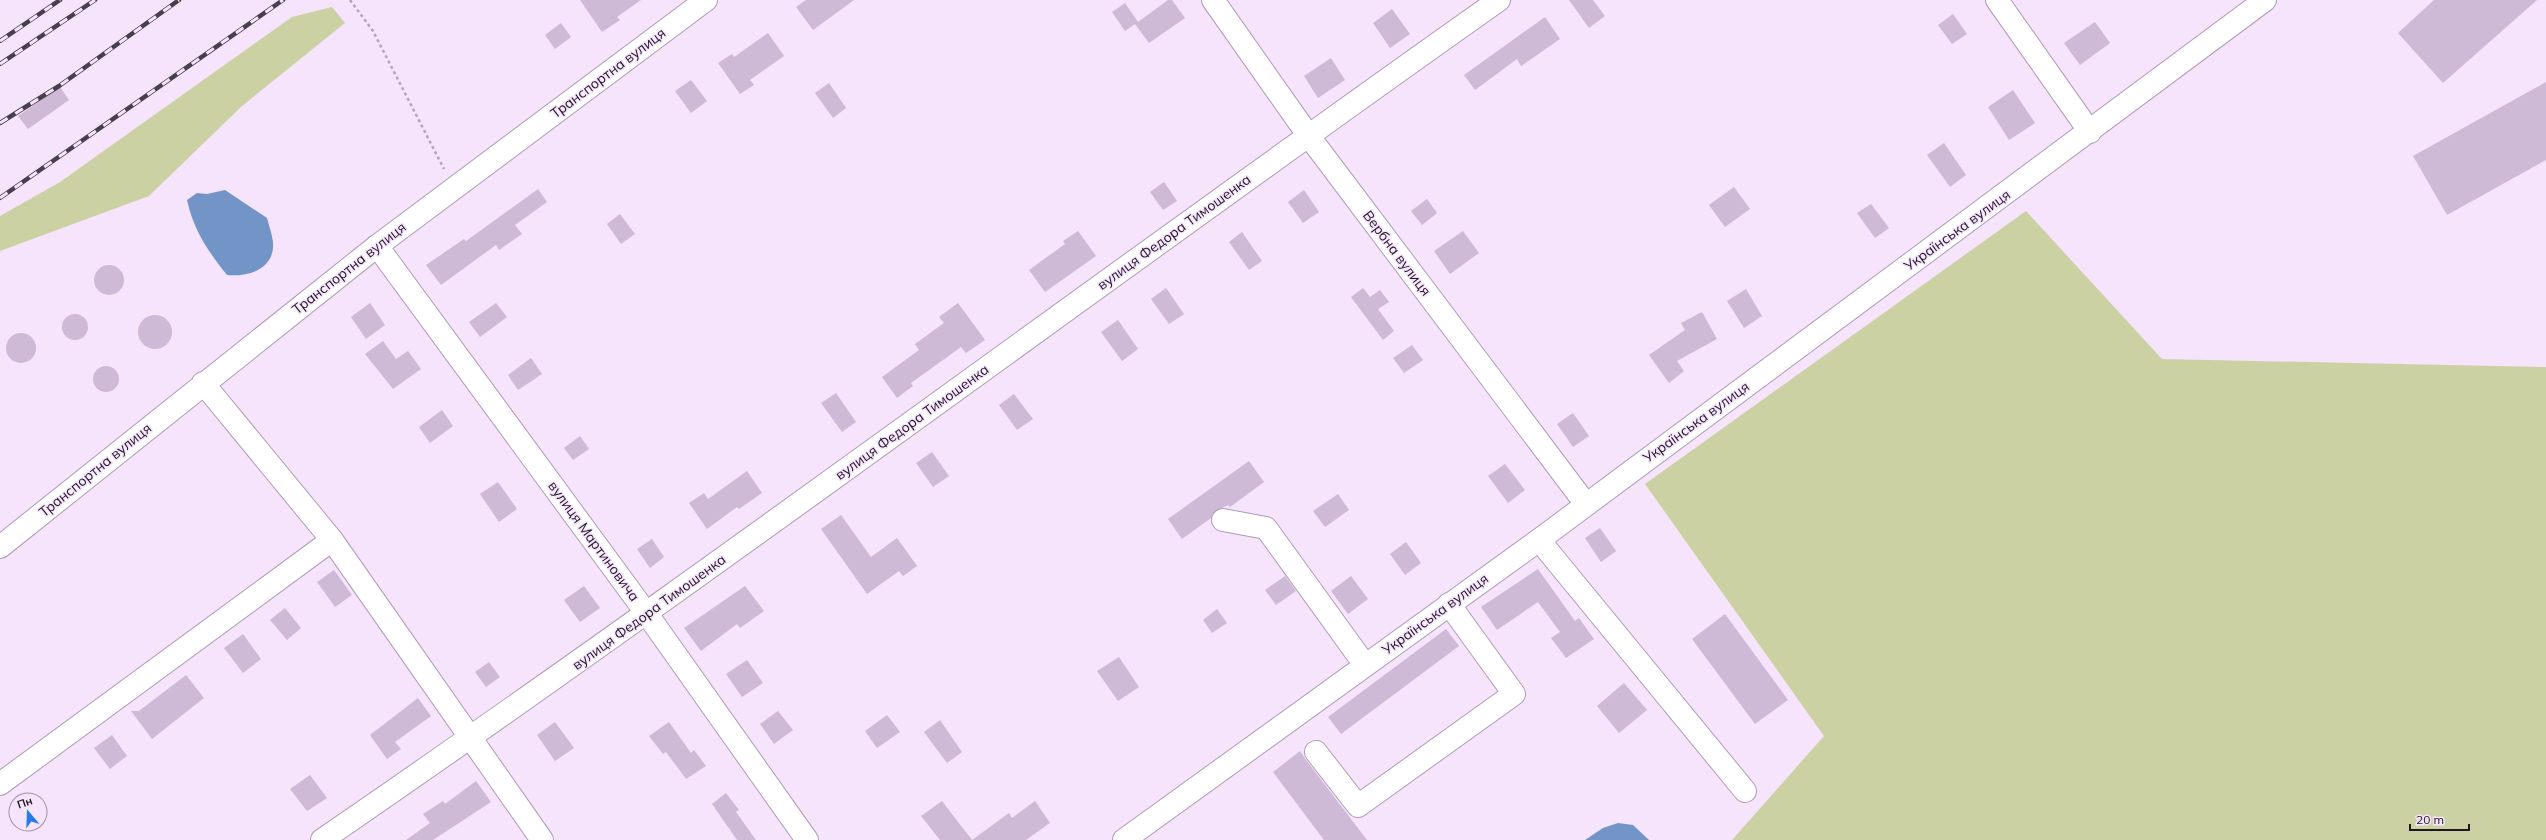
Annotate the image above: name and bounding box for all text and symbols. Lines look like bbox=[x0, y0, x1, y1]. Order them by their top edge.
street label: Транспортна вулиця bbox=[547, 24, 669, 122]
street label: вулиця Федора Тимошенка bbox=[1094, 170, 1254, 294]
street label: Українська вулиця bbox=[1899, 185, 2014, 275]
street label: Вербна вулиця bbox=[1359, 207, 1435, 299]
street label: Транспортна вулиця bbox=[288, 218, 410, 318]
street label: вулиця Федора Тимошенка bbox=[832, 360, 992, 484]
street label: Українська вулиця bbox=[1638, 377, 1753, 467]
street label: Транспортна вулиця bbox=[35, 419, 155, 521]
street label: вулиця Мартиновича bbox=[544, 477, 644, 605]
street label: вулиця Федора Тимошенка bbox=[569, 550, 729, 674]
street label: Українська вулиця bbox=[1377, 569, 1492, 659]
north arrow bbox=[8, 792, 48, 832]
text: Пн bbox=[15, 793, 34, 812]
scale bar bbox=[2410, 806, 2469, 832]
text: 20 m bbox=[2416, 812, 2444, 827]

